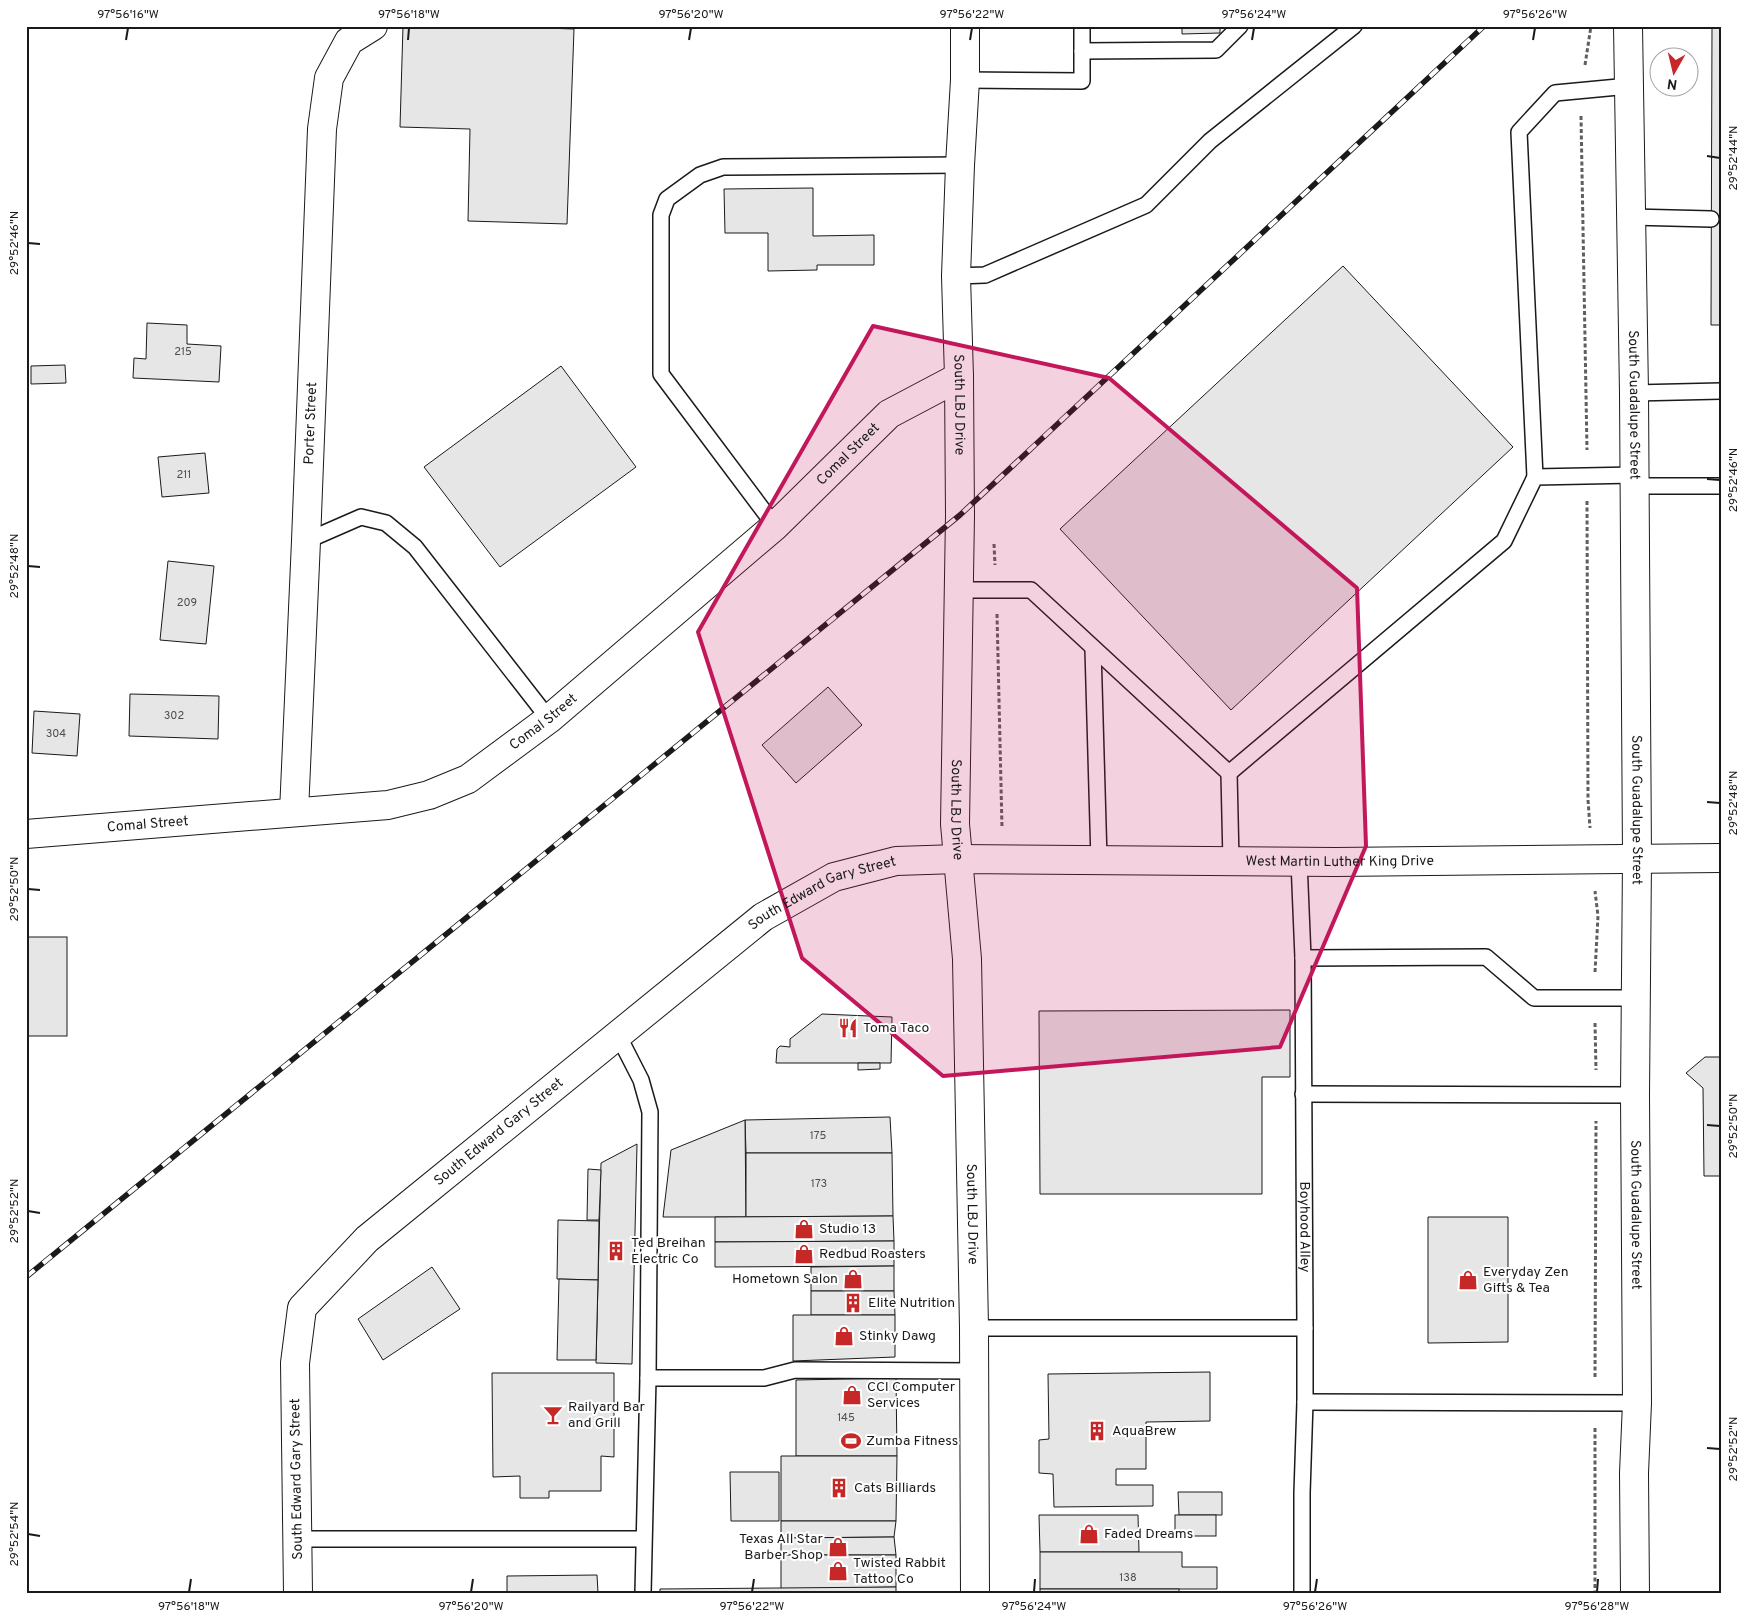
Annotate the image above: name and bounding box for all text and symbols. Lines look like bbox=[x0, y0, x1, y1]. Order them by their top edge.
text: 97°56'16"W bbox=[97, 7, 159, 23]
text: 97°56'18"W bbox=[378, 7, 440, 23]
text: 97°56'20"W bbox=[658, 7, 724, 23]
text: 97°56'22"W bbox=[940, 7, 1004, 23]
text: 97°56'24"W bbox=[1222, 7, 1286, 23]
text: 97°56'26"W bbox=[1503, 7, 1567, 23]
north arrow bbox=[1650, 48, 1700, 98]
text: N bbox=[1666, 74, 1679, 93]
text: 29°52'44"N bbox=[1726, 126, 1742, 190]
text: 29°52'46"N bbox=[7, 211, 23, 275]
street label: South Guadalupe Street bbox=[1624, 330, 1643, 480]
house number: 215 bbox=[174, 345, 192, 359]
street label: South LBJ Drive bbox=[950, 354, 968, 455]
street label: Porter Street bbox=[300, 382, 321, 465]
street label: Comal Street bbox=[813, 419, 883, 489]
text: 29°52'46"N bbox=[1726, 448, 1742, 512]
house number: 211 bbox=[177, 468, 191, 482]
text: 29°52'48"N bbox=[7, 534, 23, 598]
house number: 209 bbox=[177, 596, 197, 610]
street label: Comal Street bbox=[506, 690, 581, 754]
house number: 302 bbox=[164, 709, 184, 723]
house number: 304 bbox=[46, 727, 66, 741]
street label: South Guadalupe Street bbox=[1628, 735, 1646, 885]
street label: South LBJ Drive bbox=[947, 759, 967, 861]
text: 29°52'48"N bbox=[1726, 771, 1742, 835]
street label: Comal Street bbox=[106, 813, 189, 836]
street label: West Martin Luther King Drive bbox=[1246, 852, 1434, 871]
street label: South Edward Gary Street bbox=[745, 853, 898, 934]
text: 29°52'50"N bbox=[7, 856, 23, 922]
restaurant icon: Toma Taco bbox=[837, 1017, 859, 1039]
place label: Toma Taco bbox=[863, 1020, 930, 1037]
street label: South Edward Gary Street bbox=[431, 1074, 567, 1189]
text: 29°52'50"N bbox=[1726, 1093, 1742, 1159]
house number: 175 bbox=[810, 1129, 826, 1143]
street label: South Guadalupe Street bbox=[1627, 1140, 1645, 1290]
street label: South LBJ Drive bbox=[962, 1163, 981, 1265]
house number: 173 bbox=[811, 1177, 827, 1191]
text: 29°52'52"N bbox=[7, 1179, 23, 1243]
street label: Boyhood Alley bbox=[1296, 1181, 1313, 1272]
shop icon: Studio 13 bbox=[793, 1218, 815, 1240]
place label: Studio 13 bbox=[819, 1221, 876, 1238]
place label: Ted Breihan Electric Co bbox=[631, 1235, 706, 1268]
building icon: Ted Breihan Electric Co bbox=[605, 1240, 627, 1262]
shop icon: Redbud Roasters bbox=[793, 1243, 815, 1265]
place label: Redbud Roasters bbox=[819, 1246, 926, 1263]
place label: Everyday Zen Gifts & Tea bbox=[1483, 1264, 1569, 1297]
shop icon: Hometown Salon bbox=[842, 1268, 864, 1290]
shop icon: Everyday Zen Gifts & Tea bbox=[1457, 1269, 1479, 1291]
place label: Hometown Salon bbox=[732, 1271, 838, 1288]
building icon: Elite Nutrition bbox=[842, 1292, 864, 1314]
place label: Elite Nutrition bbox=[868, 1295, 955, 1312]
shop icon: Stinky Dawg bbox=[833, 1325, 855, 1347]
place label: Stinky Dawg bbox=[859, 1328, 936, 1345]
place label: CCI Computer Services bbox=[867, 1379, 956, 1412]
shop icon: CCI Computer Services bbox=[841, 1384, 863, 1406]
street label: South Edward Gary Street bbox=[287, 1398, 307, 1560]
place label: Railyard Bar and Grill bbox=[568, 1399, 646, 1432]
bar icon: Railyard Bar and Grill bbox=[542, 1404, 564, 1426]
house number: 145 bbox=[837, 1411, 855, 1425]
text: 29°52'52"N bbox=[1726, 1417, 1742, 1481]
building icon: AquaBrew bbox=[1086, 1420, 1108, 1442]
place label: AquaBrew bbox=[1112, 1423, 1176, 1440]
sports icon: Zumba Fitness bbox=[840, 1430, 862, 1452]
place label: Zumba Fitness bbox=[866, 1433, 958, 1450]
building icon: Cats Billiards bbox=[828, 1477, 850, 1499]
place label: Cats Billiards bbox=[854, 1480, 936, 1497]
text: 29°52'54"N bbox=[7, 1501, 23, 1567]
shop icon: Faded Dreams bbox=[1078, 1523, 1100, 1545]
place label: Faded Dreams bbox=[1104, 1526, 1193, 1543]
place label: Texas All Star Barber Shop bbox=[739, 1531, 824, 1564]
shop icon: Texas All Star Barber Shop bbox=[827, 1536, 849, 1558]
place label: Twisted Rabbit Tattoo Co bbox=[853, 1555, 946, 1588]
shop icon: Twisted Rabbit Tattoo Co bbox=[827, 1560, 849, 1582]
house number: 138 bbox=[1119, 1571, 1137, 1585]
text: 97°56'18"W bbox=[158, 1599, 220, 1615]
text: 97°56'20"W bbox=[438, 1599, 504, 1615]
text: 97°56'22"W bbox=[720, 1599, 784, 1615]
text: 97°56'24"W bbox=[1002, 1599, 1066, 1615]
text: 97°56'26"W bbox=[1283, 1599, 1347, 1615]
text: 97°56'28"W bbox=[1565, 1599, 1629, 1615]

